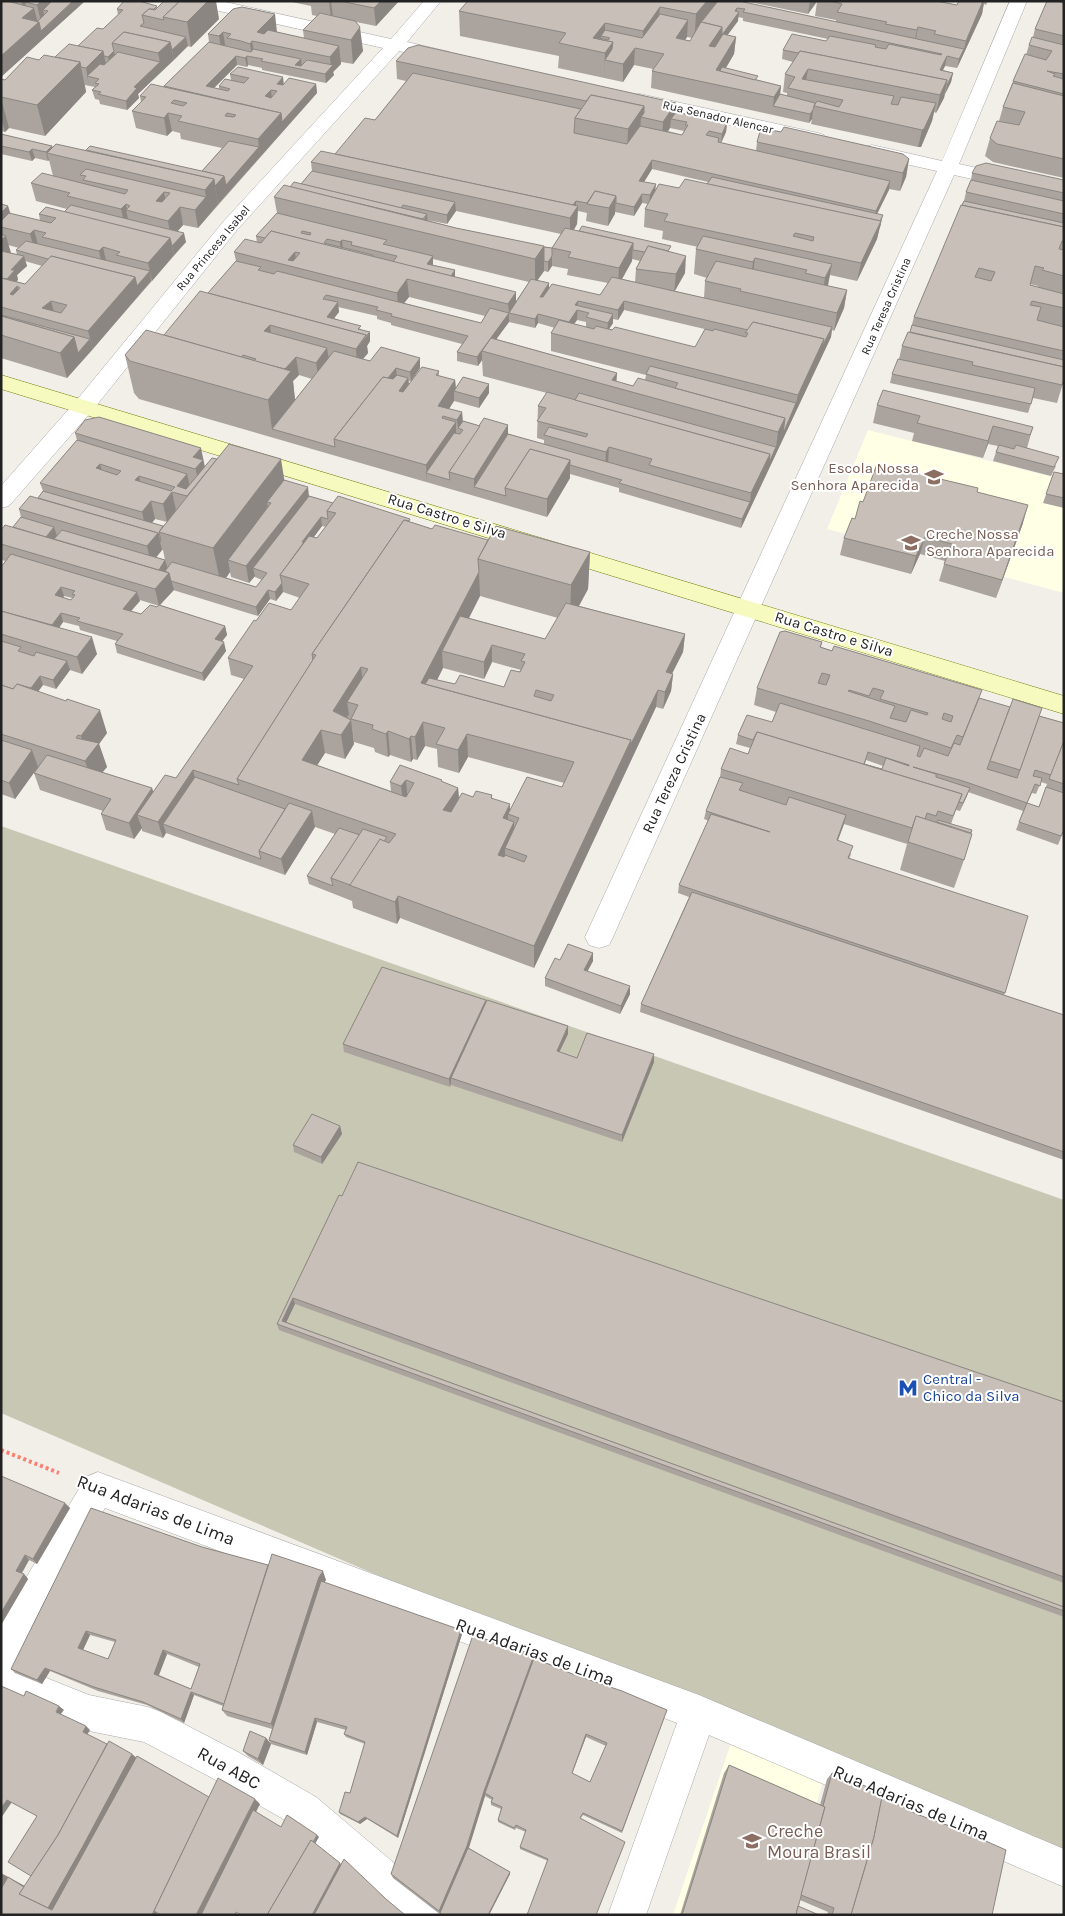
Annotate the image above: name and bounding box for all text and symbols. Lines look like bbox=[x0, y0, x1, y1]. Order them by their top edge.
street label: Rua Senador Alencar bbox=[661, 97, 775, 137]
street label: Rua Princesa Isabel bbox=[173, 203, 253, 293]
street label: Rua Teresa Cristina bbox=[858, 255, 914, 357]
place label: Escola Nossa Senhora Aparecida bbox=[791, 459, 919, 494]
school or university icon: Escola Nossa Senhora Aparecida bbox=[923, 466, 945, 488]
street label: Rua Castro e Silva bbox=[386, 489, 508, 543]
place label: Creche Nossa Senhora Aparecida bbox=[926, 525, 1054, 560]
school or university icon: Creche Nossa Senhora Aparecida bbox=[900, 532, 922, 554]
street label: Rua Castro e Silva bbox=[773, 607, 895, 661]
street label: Rua Tereza Cristina bbox=[638, 710, 710, 836]
place label: Central - Chico da Silva bbox=[923, 1370, 1019, 1405]
metro station icon: Central - Chico da Silva bbox=[897, 1377, 919, 1399]
street label: Rua Adarias de Lima bbox=[74, 1470, 238, 1550]
street label: Rua Adarias de Lima bbox=[453, 1613, 617, 1691]
street label: Rua ABC bbox=[194, 1742, 264, 1794]
street label: Rua Adarias de Lima bbox=[830, 1760, 992, 1846]
place label: Creche Moura Brasil bbox=[767, 1820, 871, 1863]
school or university icon: Creche Moura Brasil bbox=[741, 1830, 763, 1852]

